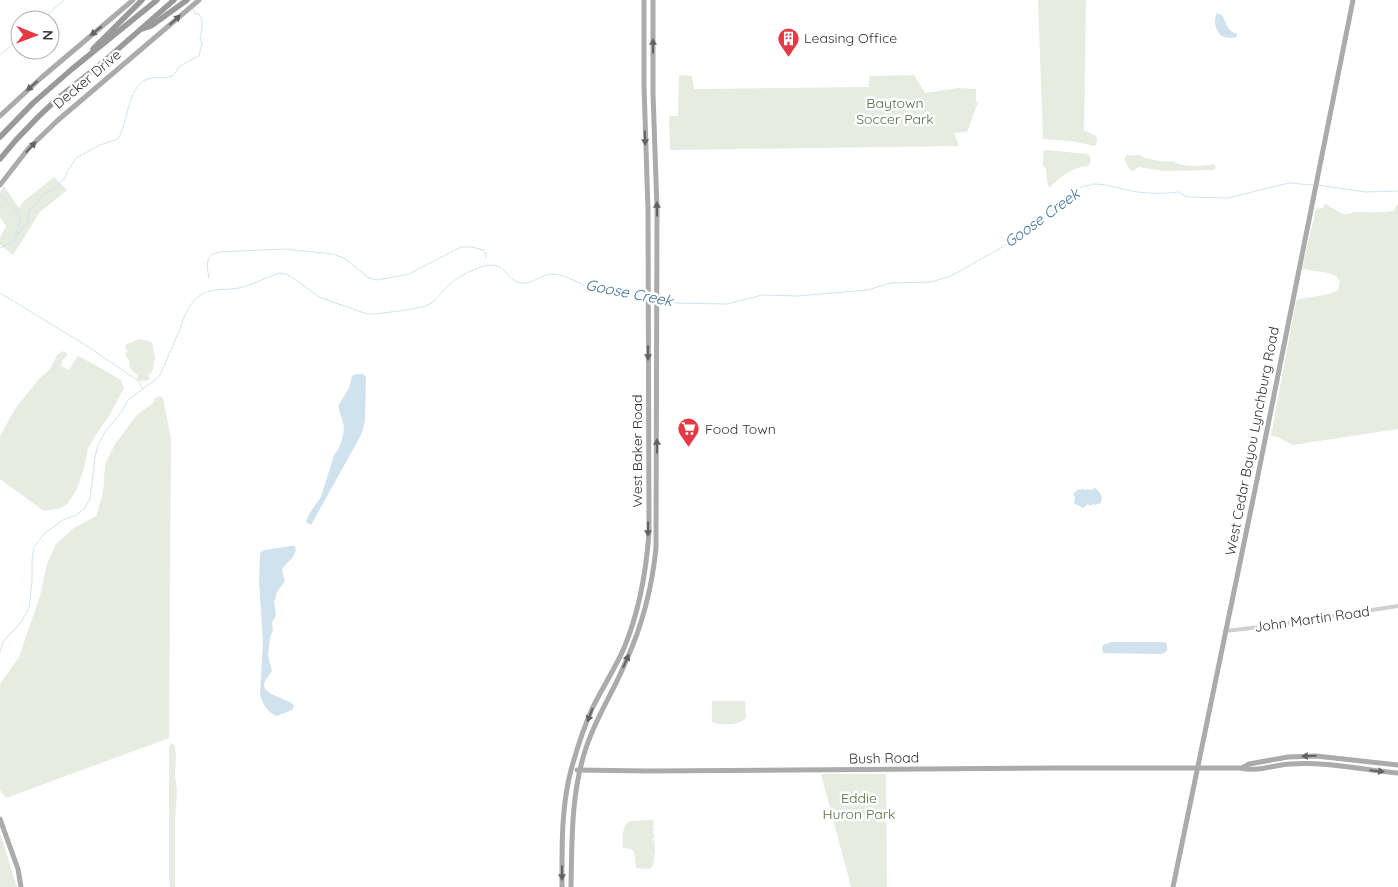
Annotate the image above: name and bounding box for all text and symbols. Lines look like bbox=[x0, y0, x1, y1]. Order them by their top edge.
north arrow bbox=[10, 10, 60, 60]
one-way arrow bbox=[169, 14, 181, 26]
one-way arrow bbox=[90, 26, 103, 37]
building icon: Leasing Office bbox=[776, 26, 800, 57]
place label: Leasing Office bbox=[804, 29, 897, 47]
text: N bbox=[39, 30, 57, 41]
one-way arrow bbox=[649, 38, 657, 54]
street label: Decker Drive bbox=[49, 45, 125, 113]
one-way arrow bbox=[26, 80, 39, 91]
park label: Baytown Soccer Park bbox=[856, 94, 934, 128]
one-way arrow bbox=[641, 131, 649, 147]
one-way arrow bbox=[25, 141, 37, 153]
water label: Goose Creek bbox=[1000, 183, 1085, 251]
one-way arrow bbox=[653, 200, 661, 216]
water label: Goose Creek bbox=[584, 275, 676, 311]
street label: West Cedar Bayou Lynchburg Road bbox=[1221, 325, 1283, 557]
one-way arrow bbox=[644, 345, 652, 361]
street label: West Baker Road bbox=[628, 395, 646, 508]
supermarket icon: Food Town bbox=[677, 417, 701, 448]
place label: Food Town bbox=[705, 420, 776, 438]
one-way arrow bbox=[653, 438, 661, 454]
one-way arrow bbox=[644, 521, 652, 537]
street label: John Martin Road bbox=[1253, 602, 1371, 636]
one-way arrow bbox=[623, 654, 631, 668]
one-way arrow bbox=[586, 708, 594, 723]
street label: Bush Road bbox=[849, 748, 919, 768]
one-way arrow bbox=[1300, 752, 1316, 760]
one-way arrow bbox=[1369, 767, 1385, 775]
park label: Eddie Huron Park bbox=[822, 789, 896, 823]
one-way arrow bbox=[558, 866, 566, 882]

